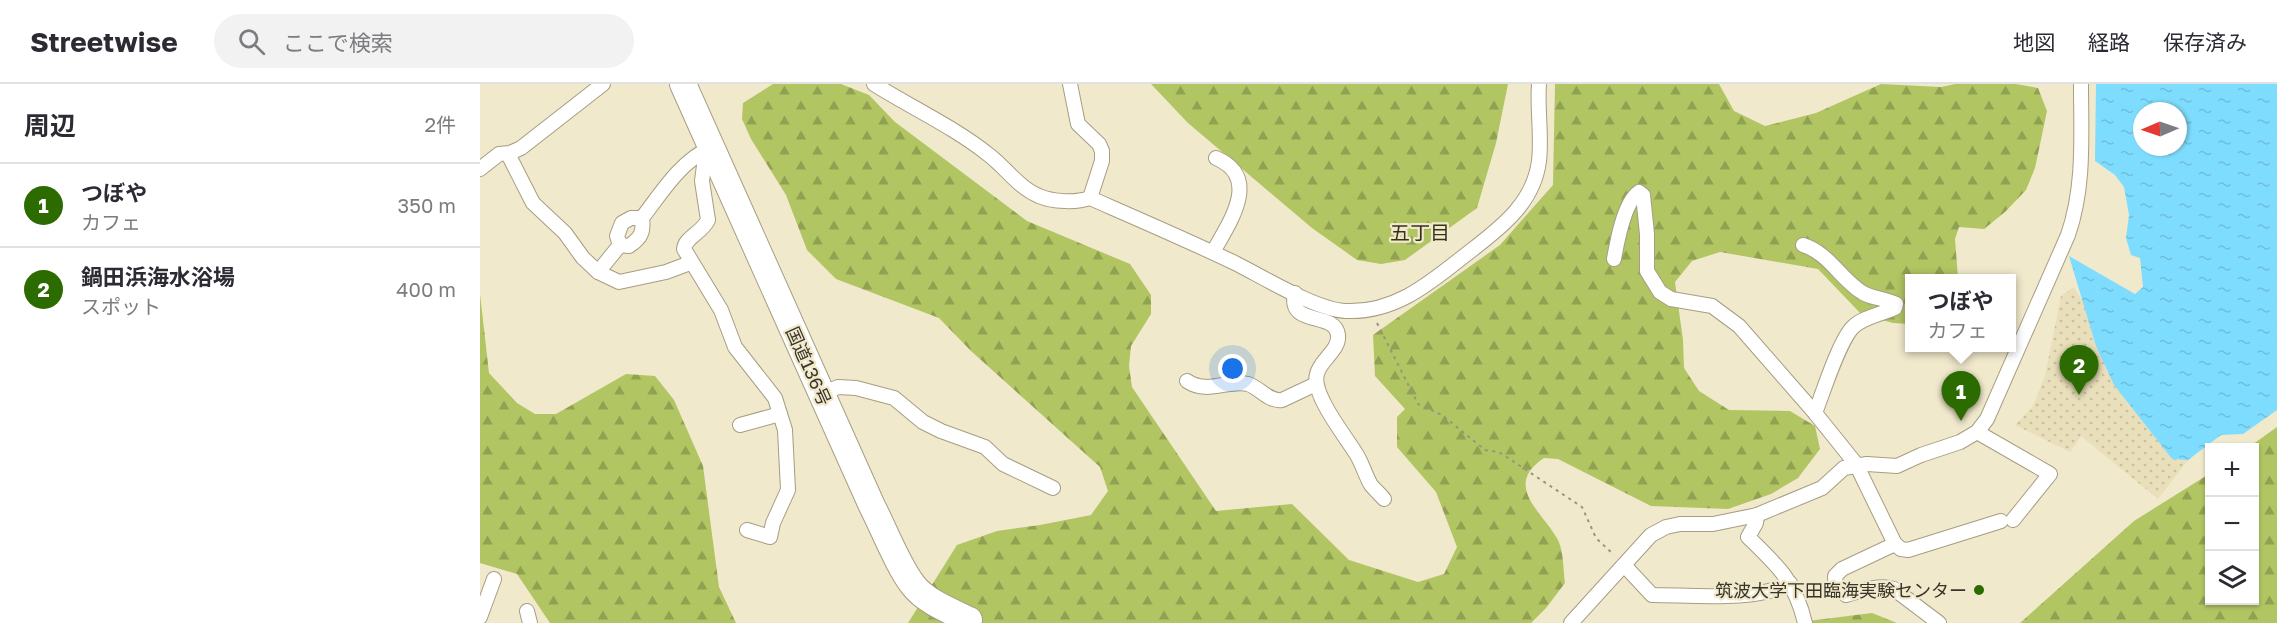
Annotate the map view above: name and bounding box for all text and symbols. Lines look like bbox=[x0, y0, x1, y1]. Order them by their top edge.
search box bbox=[214, 14, 634, 68]
text: Streetwise bbox=[30, 25, 178, 58]
icon: search bbox=[235, 25, 268, 58]
text: ここで検索 bbox=[283, 29, 393, 56]
text: 地図 bbox=[2013, 29, 2055, 55]
text: 経路 bbox=[2088, 29, 2130, 55]
text: 保存済み bbox=[2163, 29, 2247, 55]
north arrow bbox=[2133, 102, 2187, 156]
text: 周辺 bbox=[24, 110, 76, 141]
text: 2件 bbox=[424, 112, 456, 136]
text: つぼや bbox=[81, 179, 147, 206]
text: 1 bbox=[38, 193, 49, 217]
text: 350 m bbox=[398, 193, 456, 217]
text: カフェ bbox=[81, 210, 141, 234]
district label: 五丁目 bbox=[1390, 220, 1450, 244]
text: 鍋田浜海水浴場 bbox=[81, 263, 235, 290]
popup bbox=[1905, 274, 2016, 352]
text: 2 bbox=[37, 277, 50, 301]
text: 400 m bbox=[396, 277, 456, 301]
text: つぼや bbox=[1927, 287, 1994, 314]
text: スポット bbox=[81, 294, 161, 318]
text: カフェ bbox=[1927, 318, 1987, 342]
street label: 国道136号 bbox=[782, 323, 836, 409]
pin: 2 bbox=[2060, 346, 2098, 395]
your location bbox=[1218, 354, 1247, 383]
pin: 1 bbox=[1942, 372, 1980, 421]
map controls bbox=[2205, 443, 2259, 605]
button: + bbox=[2205, 443, 2259, 497]
button: − bbox=[2205, 497, 2259, 551]
button: layers bbox=[2205, 551, 2259, 605]
place label: 筑波大学下田臨海実験センター bbox=[1715, 579, 1967, 601]
marker: 筑波大学下田臨海実験センター bbox=[1972, 583, 1986, 597]

